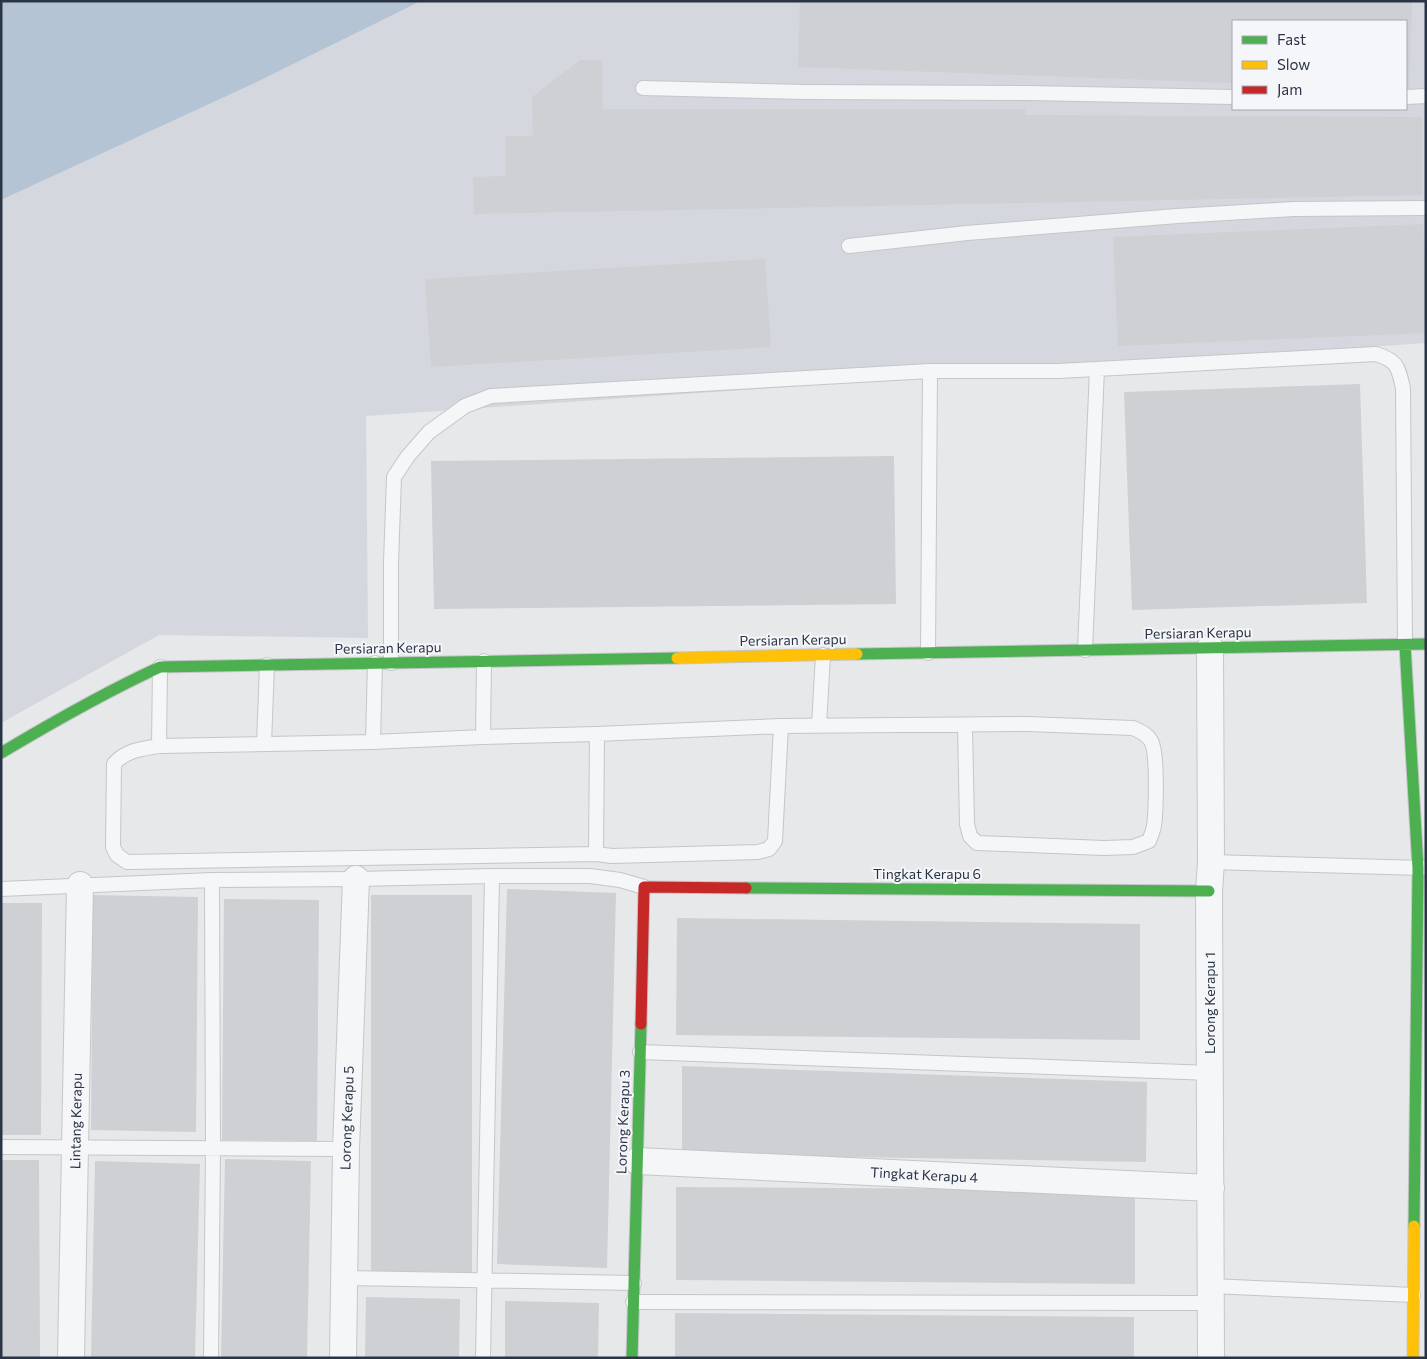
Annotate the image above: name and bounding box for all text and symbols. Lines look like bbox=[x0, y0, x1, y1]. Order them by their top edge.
legend bbox=[1232, 20, 1407, 110]
text: Fast bbox=[1277, 30, 1306, 48]
text: Slow bbox=[1277, 55, 1310, 73]
text: Jam bbox=[1277, 80, 1302, 98]
street label: Persiaran Kerapu bbox=[1144, 623, 1252, 642]
street label: Persiaran Kerapu bbox=[739, 630, 847, 649]
street label: Persiaran Kerapu bbox=[334, 638, 442, 657]
street label: Tingkat Kerapu 6 bbox=[873, 865, 981, 882]
street label: Lorong Kerapu 1 bbox=[1201, 952, 1218, 1054]
street label: Lorong Kerapu 5 bbox=[336, 1066, 357, 1170]
street label: Lorong Kerapu 3 bbox=[612, 1070, 633, 1174]
street label: Lintang Kerapu bbox=[66, 1073, 85, 1169]
street label: Tingkat Kerapu 4 bbox=[870, 1163, 979, 1186]

